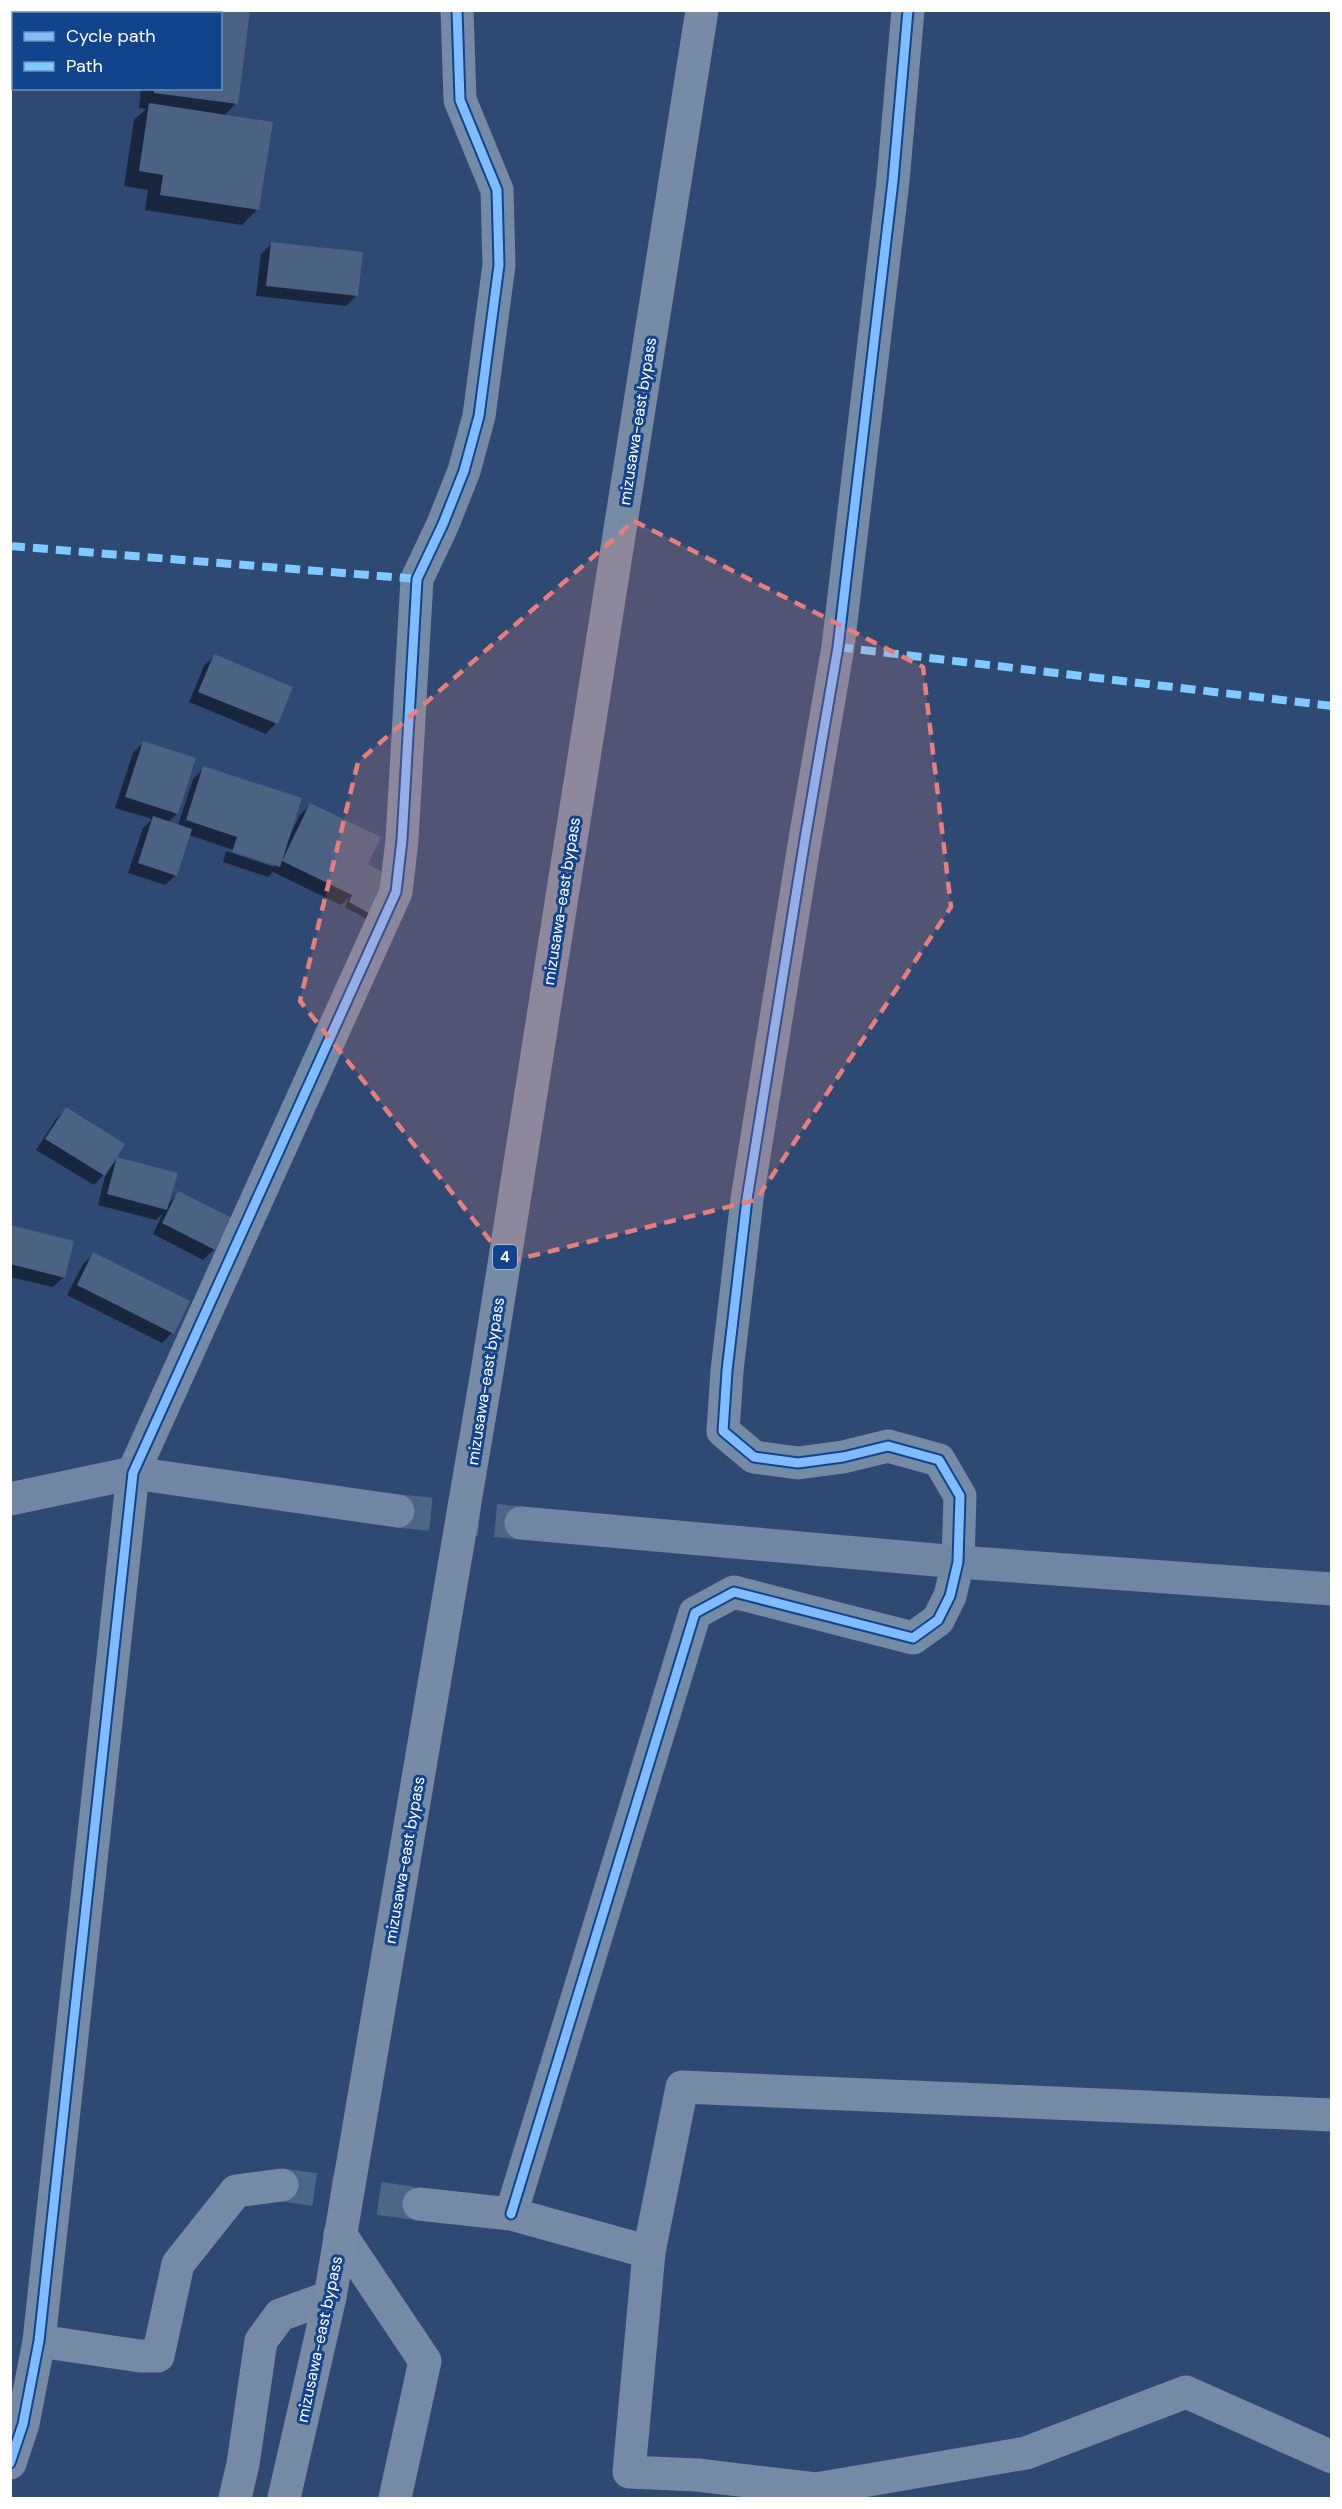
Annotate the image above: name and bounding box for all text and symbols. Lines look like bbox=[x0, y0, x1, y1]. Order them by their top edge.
legend bbox=[12, 12, 222, 90]
text: Cycle path bbox=[66, 24, 156, 48]
text: Path bbox=[66, 54, 103, 78]
street label: mizusawa-east bypass bbox=[614, 336, 661, 506]
street label: mizusawa-east bypass bbox=[538, 816, 585, 986]
road number: 4 bbox=[493, 1245, 517, 1269]
street label: mizusawa-east bypass bbox=[462, 1296, 509, 1466]
street label: mizusawa-east bypass bbox=[379, 1775, 430, 1945]
street label: mizusawa-east bypass bbox=[292, 2254, 347, 2424]

